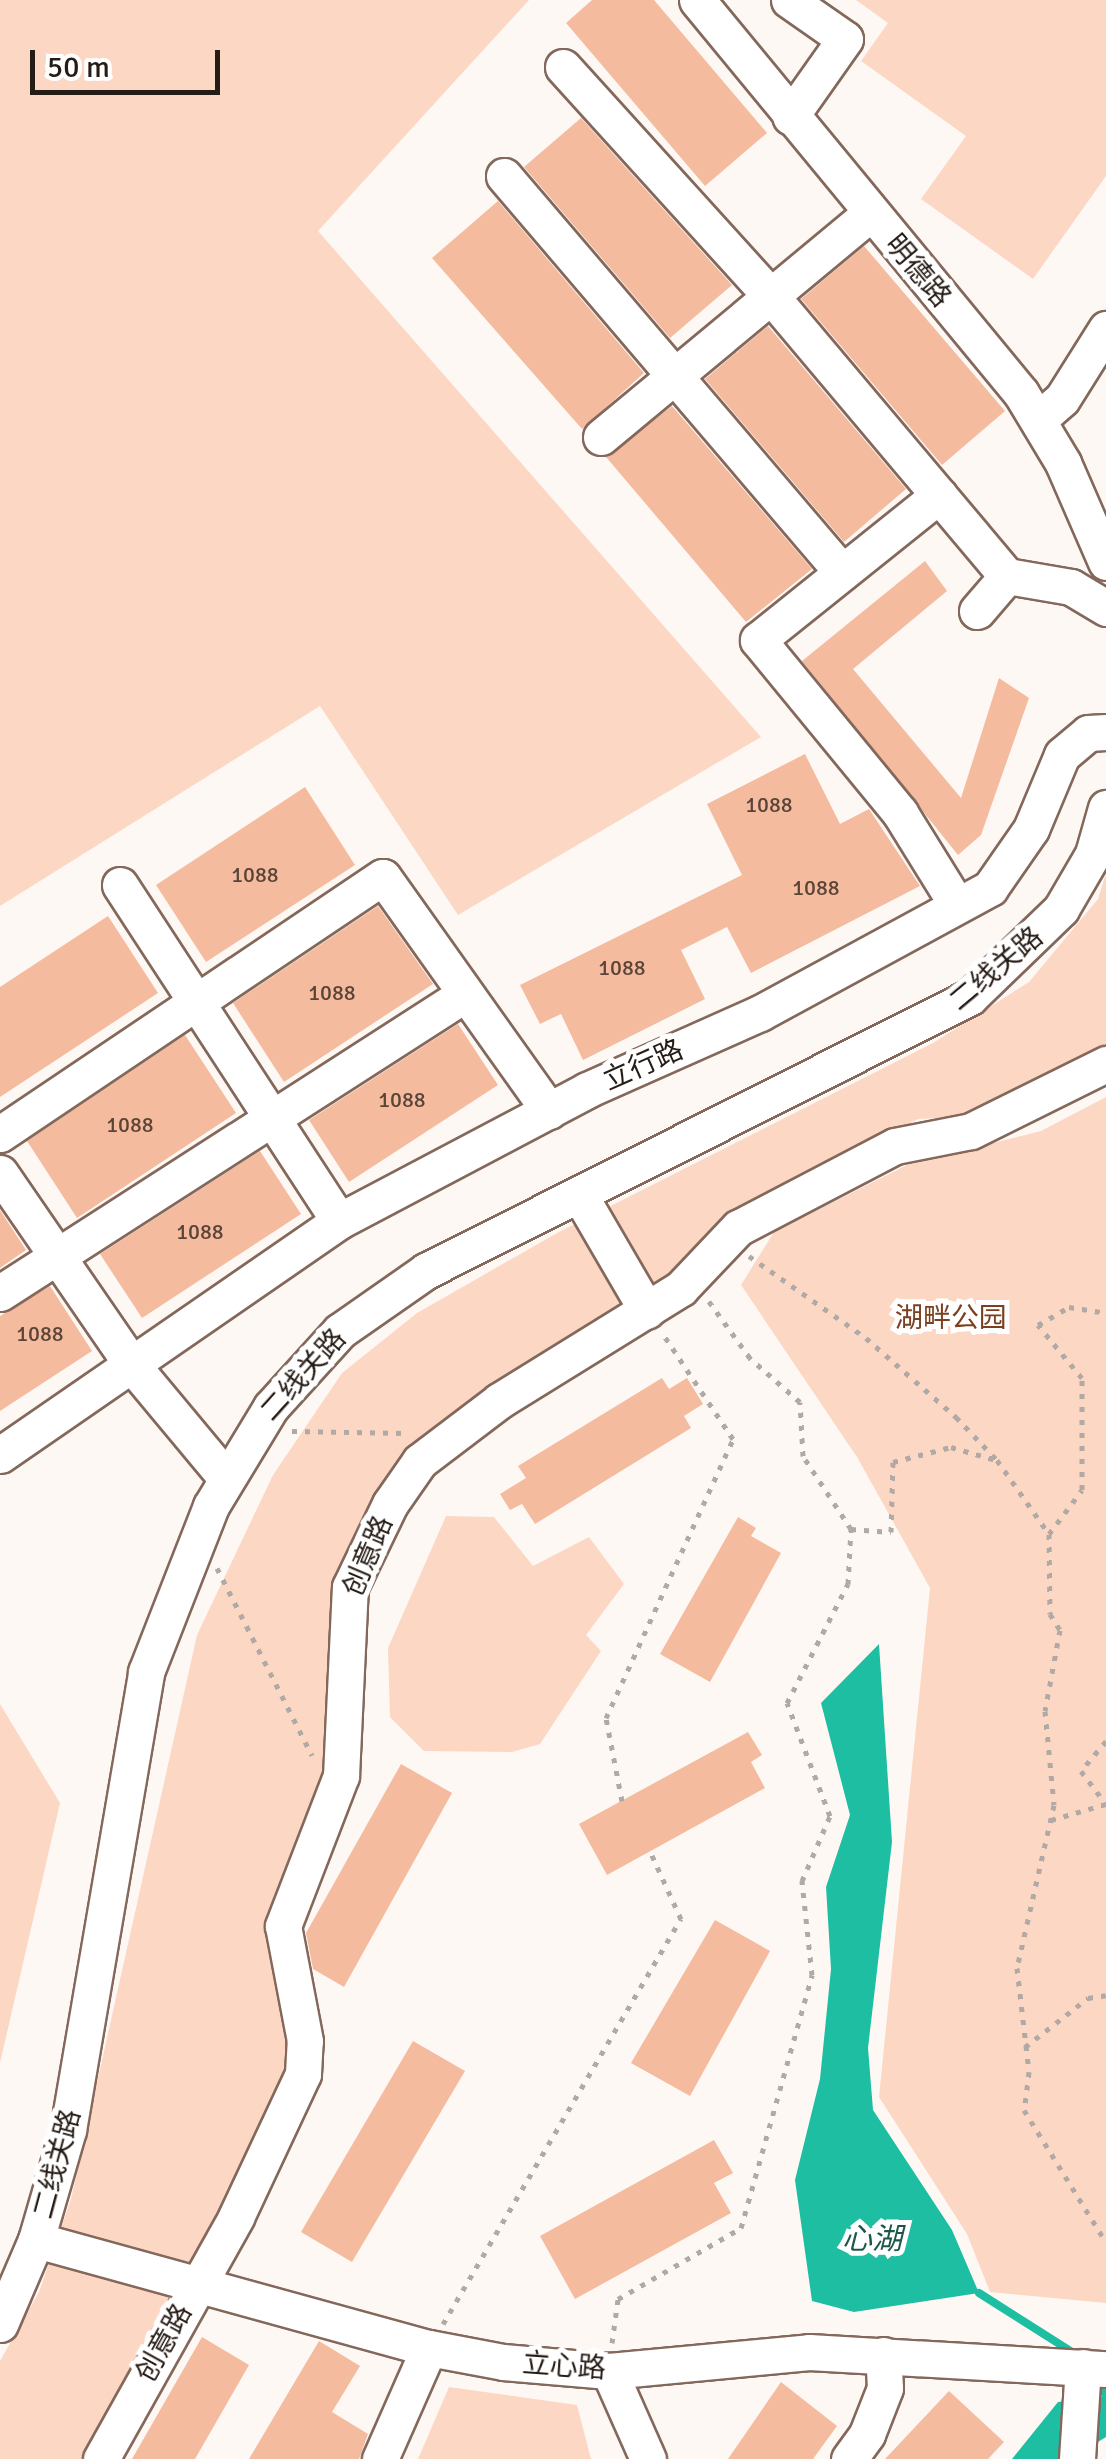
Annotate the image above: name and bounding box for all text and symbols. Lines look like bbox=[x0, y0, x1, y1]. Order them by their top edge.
scale bar bbox=[35, 30, 225, 92]
text: 50 m bbox=[47, 49, 110, 86]
street label: 明德路 bbox=[878, 228, 958, 314]
house number: 1088 bbox=[745, 792, 793, 818]
house number: 1088 bbox=[231, 862, 279, 888]
house number: 1088 bbox=[792, 875, 840, 901]
street label: 二线关路 bbox=[942, 920, 1050, 1018]
house number: 1088 bbox=[598, 955, 646, 981]
house number: 1088 bbox=[308, 980, 356, 1006]
street label: 立行路 bbox=[598, 1033, 688, 1097]
house number: 1088 bbox=[378, 1087, 426, 1113]
house number: 1088 bbox=[106, 1112, 154, 1138]
house number: 1088 bbox=[176, 1219, 224, 1245]
park label: 湖畔公园 bbox=[895, 1301, 1007, 1335]
house number: 1088 bbox=[16, 1321, 64, 1347]
street label: 二线关路 bbox=[253, 1322, 353, 1428]
street label: 创意路 bbox=[336, 1511, 400, 1601]
street label: 二线关路 bbox=[26, 2106, 88, 2222]
water label: 心湖 bbox=[842, 2222, 902, 2258]
street label: 创意路 bbox=[129, 2298, 199, 2388]
street label: 立心路 bbox=[521, 2346, 607, 2386]

